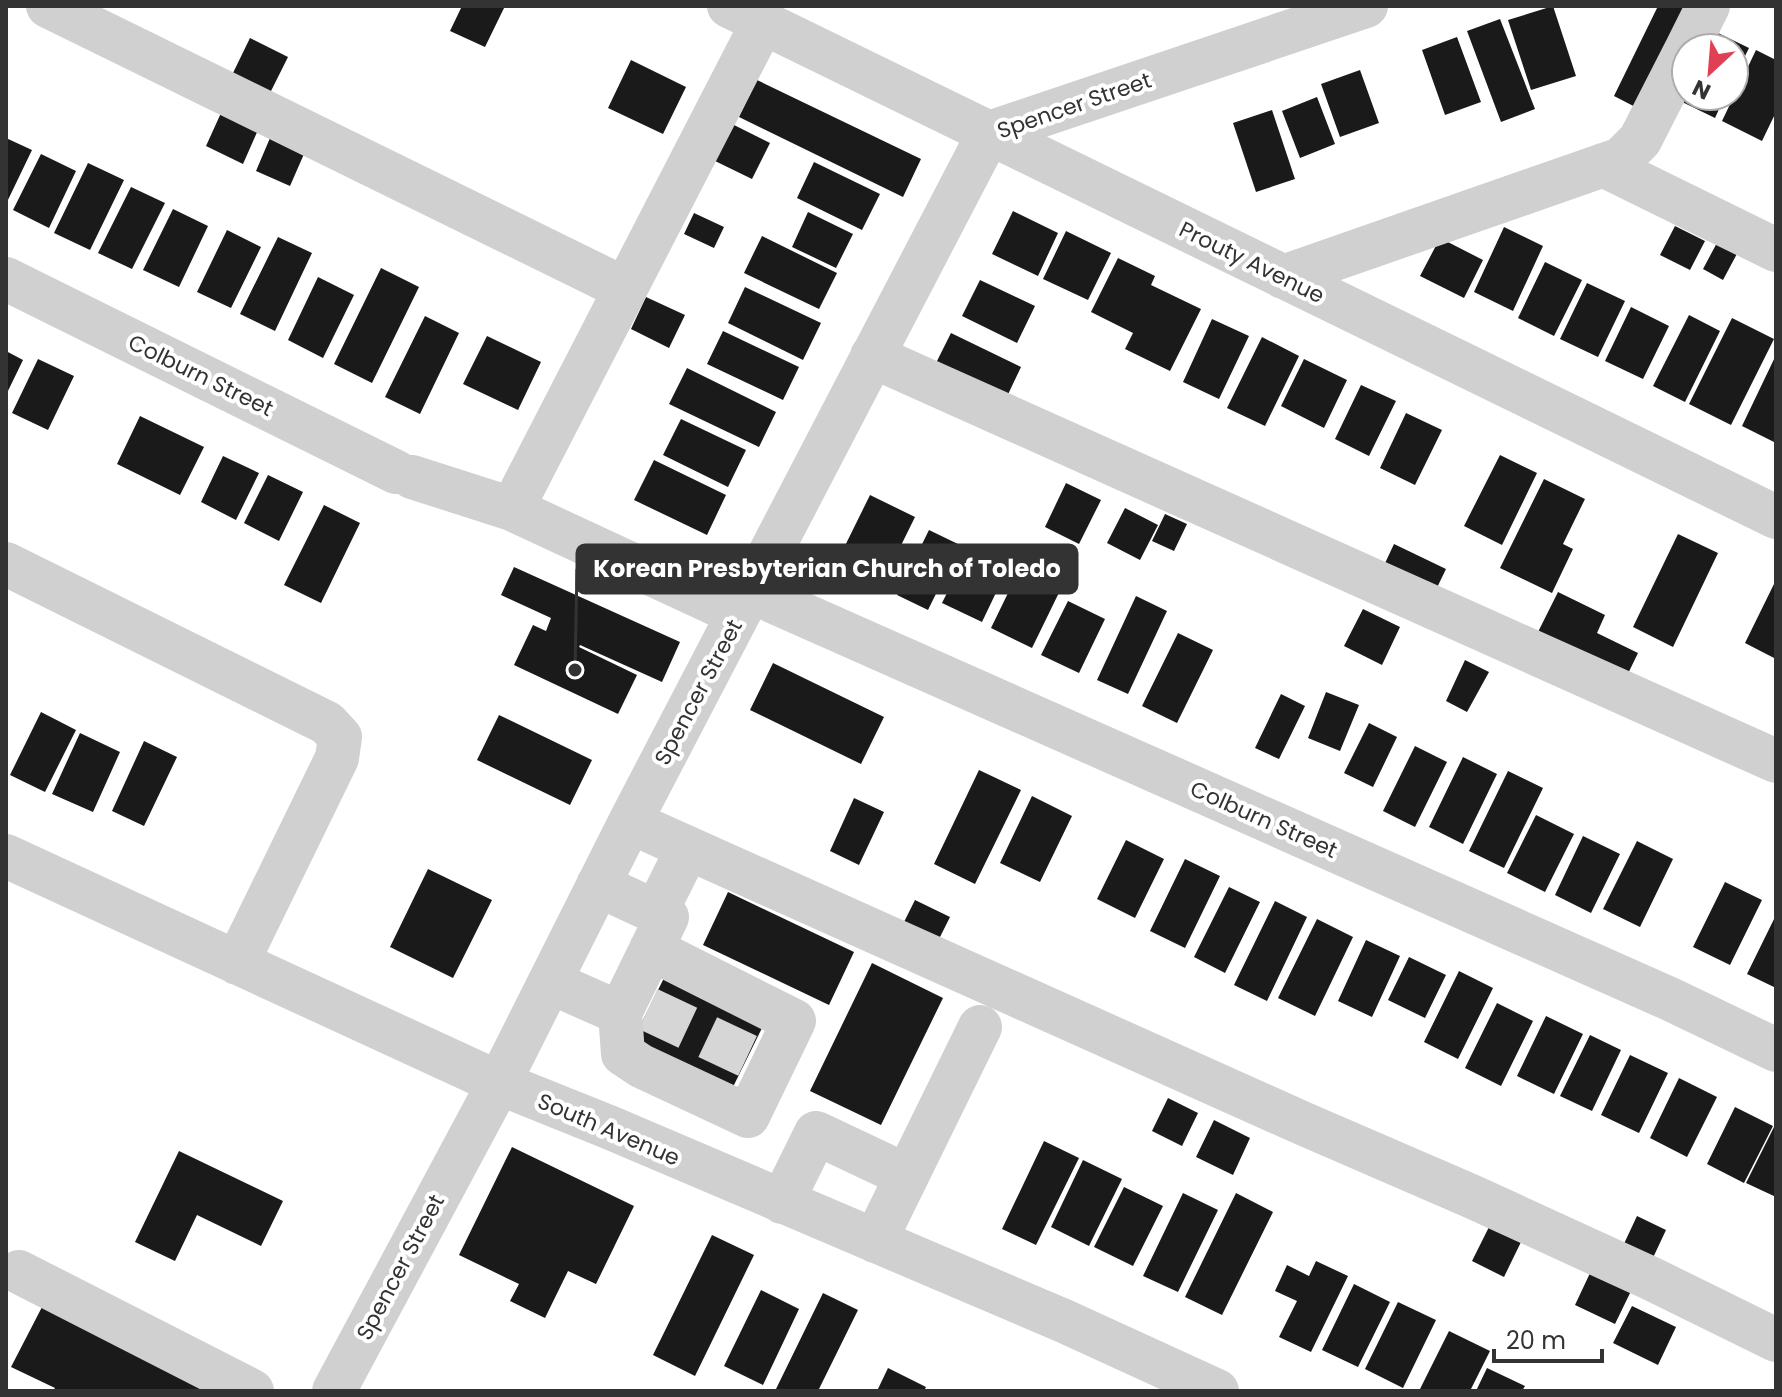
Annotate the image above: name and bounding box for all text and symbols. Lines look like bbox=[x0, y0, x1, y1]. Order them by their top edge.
north arrow bbox=[1670, 32, 1750, 112]
street label: Spencer Street bbox=[993, 65, 1155, 146]
text: N bbox=[1687, 72, 1716, 107]
street label: Prouty Avenue bbox=[1174, 214, 1330, 311]
street label: Colburn Street bbox=[123, 327, 279, 424]
callout: Korean Presbyterian Church of Toledo bbox=[577, 545, 1077, 593]
text: Korean Presbyterian Church of Toledo bbox=[593, 552, 1061, 585]
street label: Spencer Street bbox=[647, 614, 750, 771]
street label: Colburn Street bbox=[1185, 773, 1342, 866]
street label: South Avenue bbox=[533, 1086, 685, 1173]
street label: Spencer Street bbox=[349, 1189, 452, 1346]
scale bar bbox=[1494, 1313, 1602, 1363]
text: 20 m bbox=[1506, 1324, 1566, 1357]

